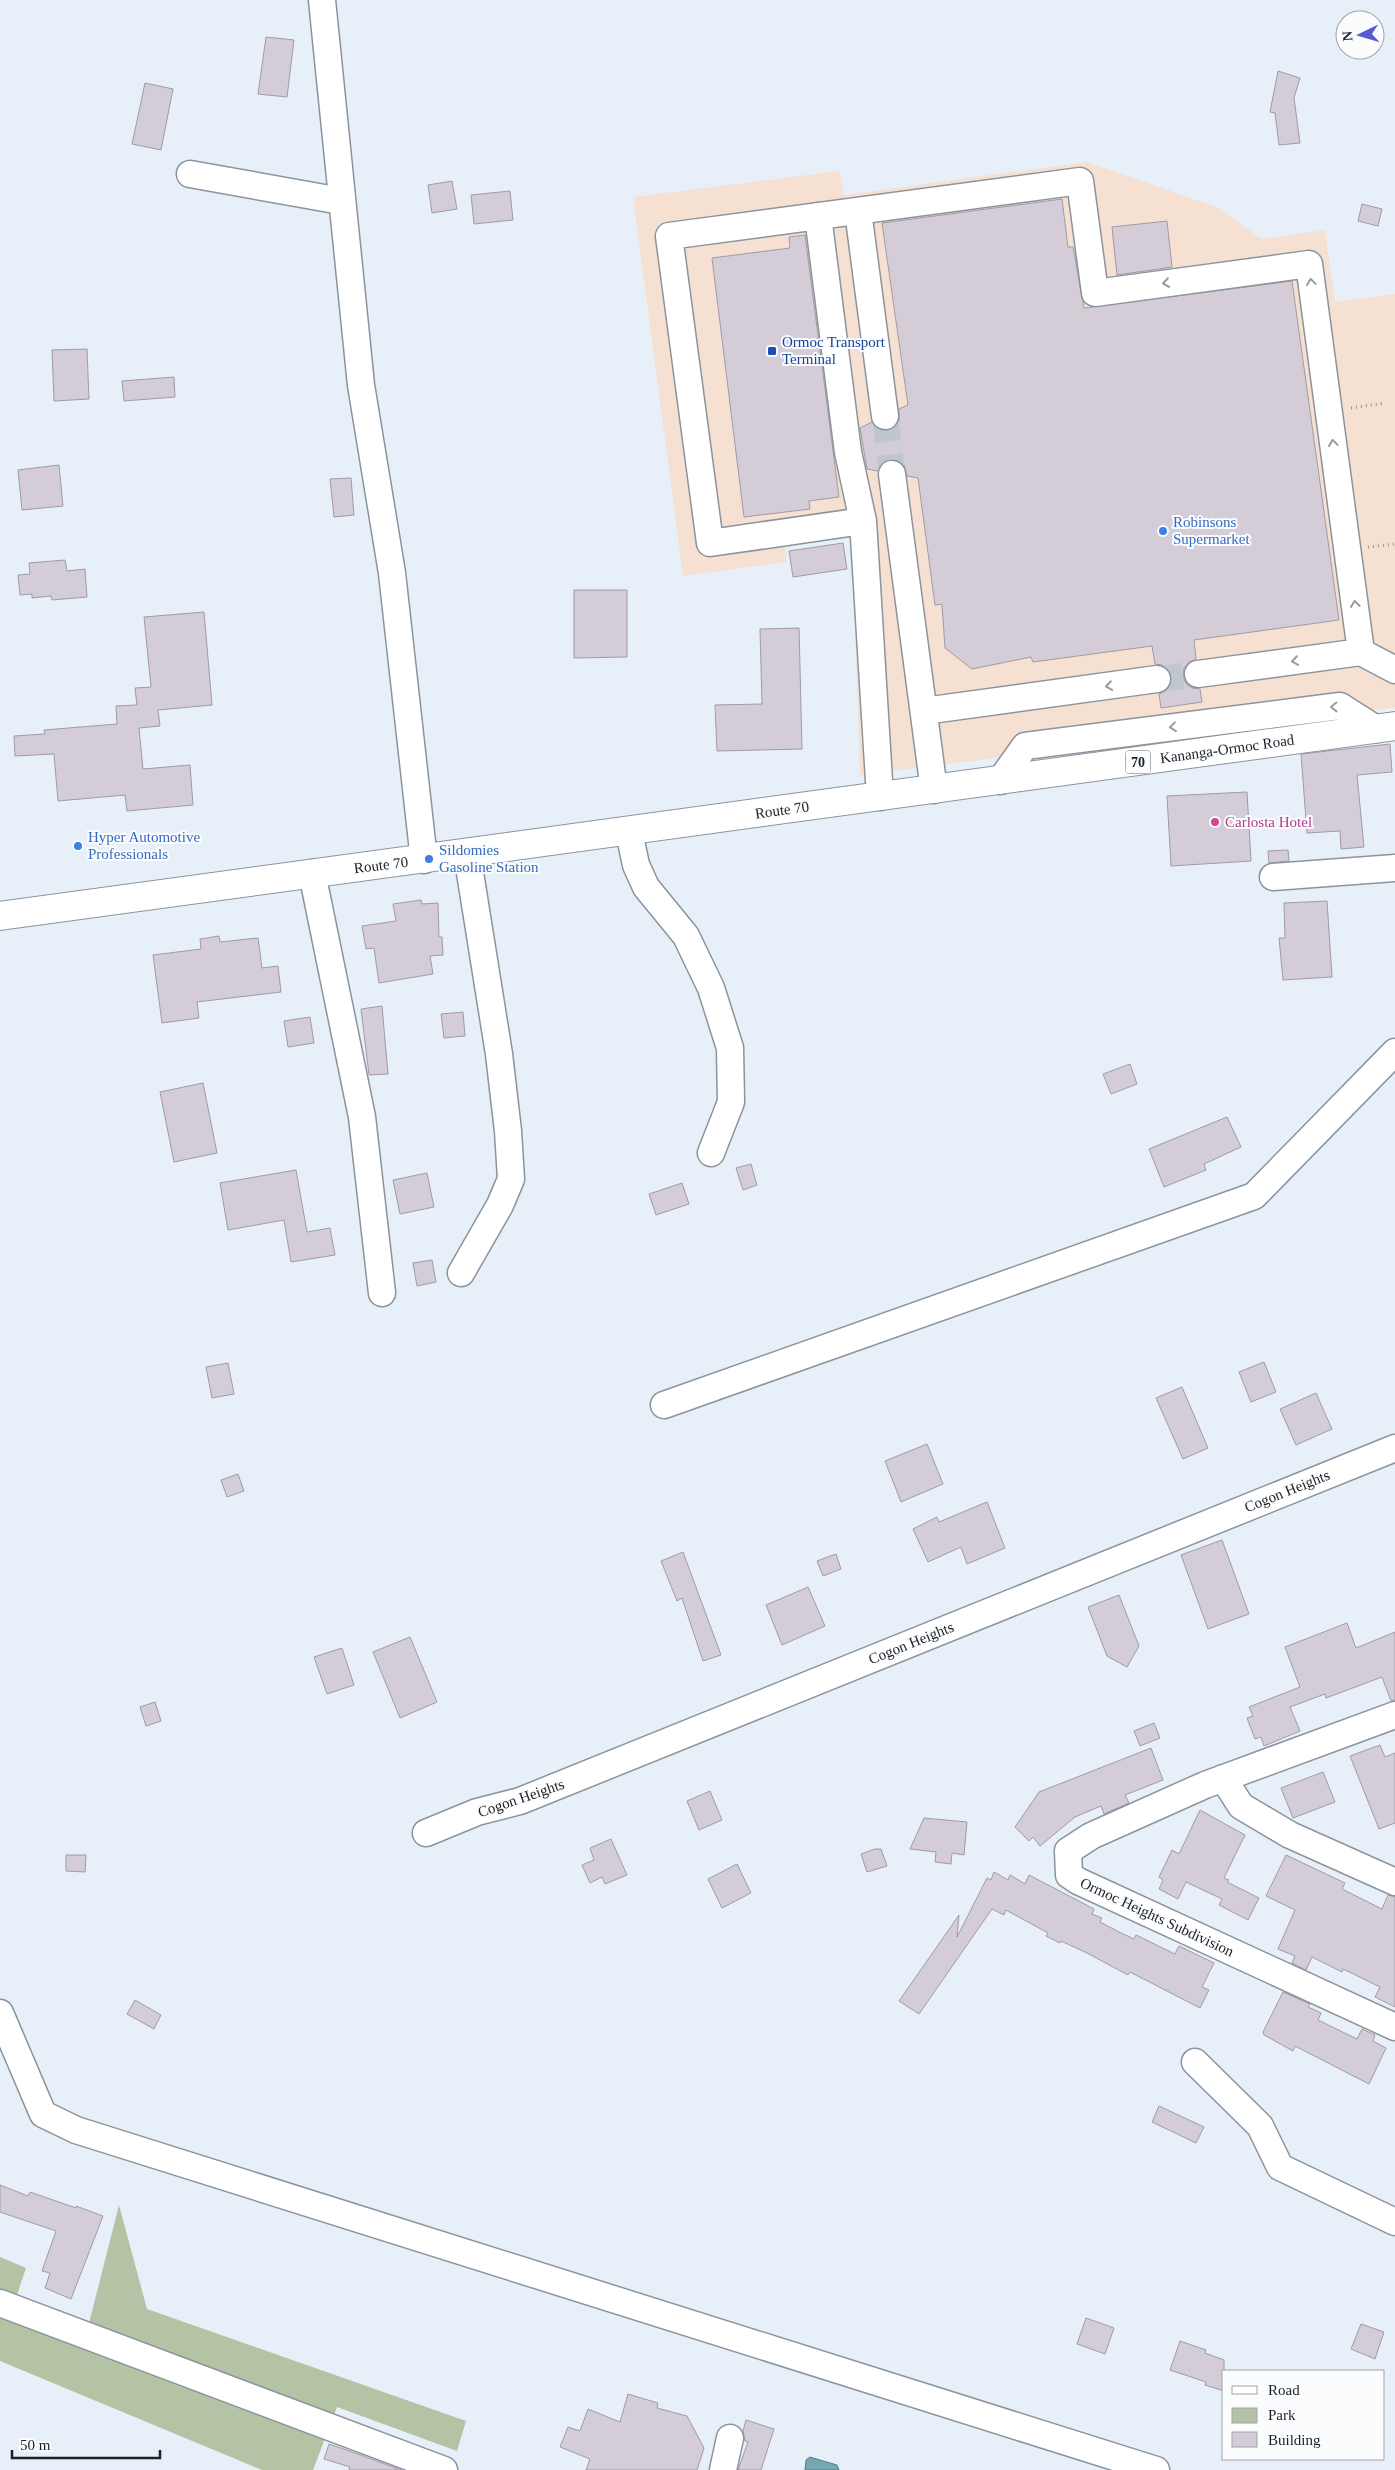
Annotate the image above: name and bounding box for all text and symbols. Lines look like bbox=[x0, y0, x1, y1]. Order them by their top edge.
north arrow bbox=[1335, 10, 1385, 60]
text: N bbox=[1340, 30, 1355, 42]
one-way arrow bbox=[1307, 277, 1317, 286]
one-way arrow bbox=[1161, 278, 1170, 288]
place label: Ormoc Transport Terminal bbox=[782, 334, 886, 367]
marker: Ormoc Transport Terminal bbox=[766, 345, 778, 357]
one-way arrow bbox=[1328, 438, 1339, 446]
place label: Robinsons Supermarket bbox=[1173, 514, 1250, 547]
marker: Robinsons Supermarket bbox=[1157, 525, 1169, 537]
one-way arrow bbox=[1350, 600, 1361, 608]
one-way arrow bbox=[1291, 655, 1299, 666]
one-way arrow bbox=[1104, 680, 1112, 691]
one-way arrow bbox=[1330, 702, 1338, 712]
one-way arrow bbox=[1169, 721, 1177, 732]
street label: Kananga-Ormoc Road bbox=[1159, 732, 1296, 766]
road number: 70 bbox=[1126, 750, 1150, 774]
street label: Route 70 bbox=[754, 798, 810, 822]
place label: Carlosta Hotel bbox=[1225, 814, 1312, 830]
marker: Carlosta Hotel bbox=[1209, 816, 1221, 828]
place label: Hyper Automotive Professionals bbox=[88, 829, 200, 862]
marker: Hyper Automotive Professionals bbox=[72, 840, 84, 852]
place label: Sildomies Gasoline Station bbox=[439, 842, 539, 875]
marker: Sildomies Gasoline Station bbox=[423, 853, 435, 865]
street label: Route 70 bbox=[353, 854, 409, 876]
street label: Cogon Heights bbox=[1242, 1467, 1332, 1515]
street label: Cogon Heights bbox=[866, 1619, 956, 1667]
street label: Cogon Heights bbox=[476, 1776, 567, 1820]
street label: Ormoc Heights Subdivision bbox=[1078, 1874, 1237, 1960]
legend bbox=[1222, 2370, 1385, 2460]
text: Road bbox=[1268, 2382, 1300, 2398]
text: Park bbox=[1268, 2407, 1296, 2423]
scale bar bbox=[12, 2428, 160, 2460]
text: Building bbox=[1268, 2432, 1321, 2448]
text: 50 m bbox=[20, 2437, 51, 2453]

